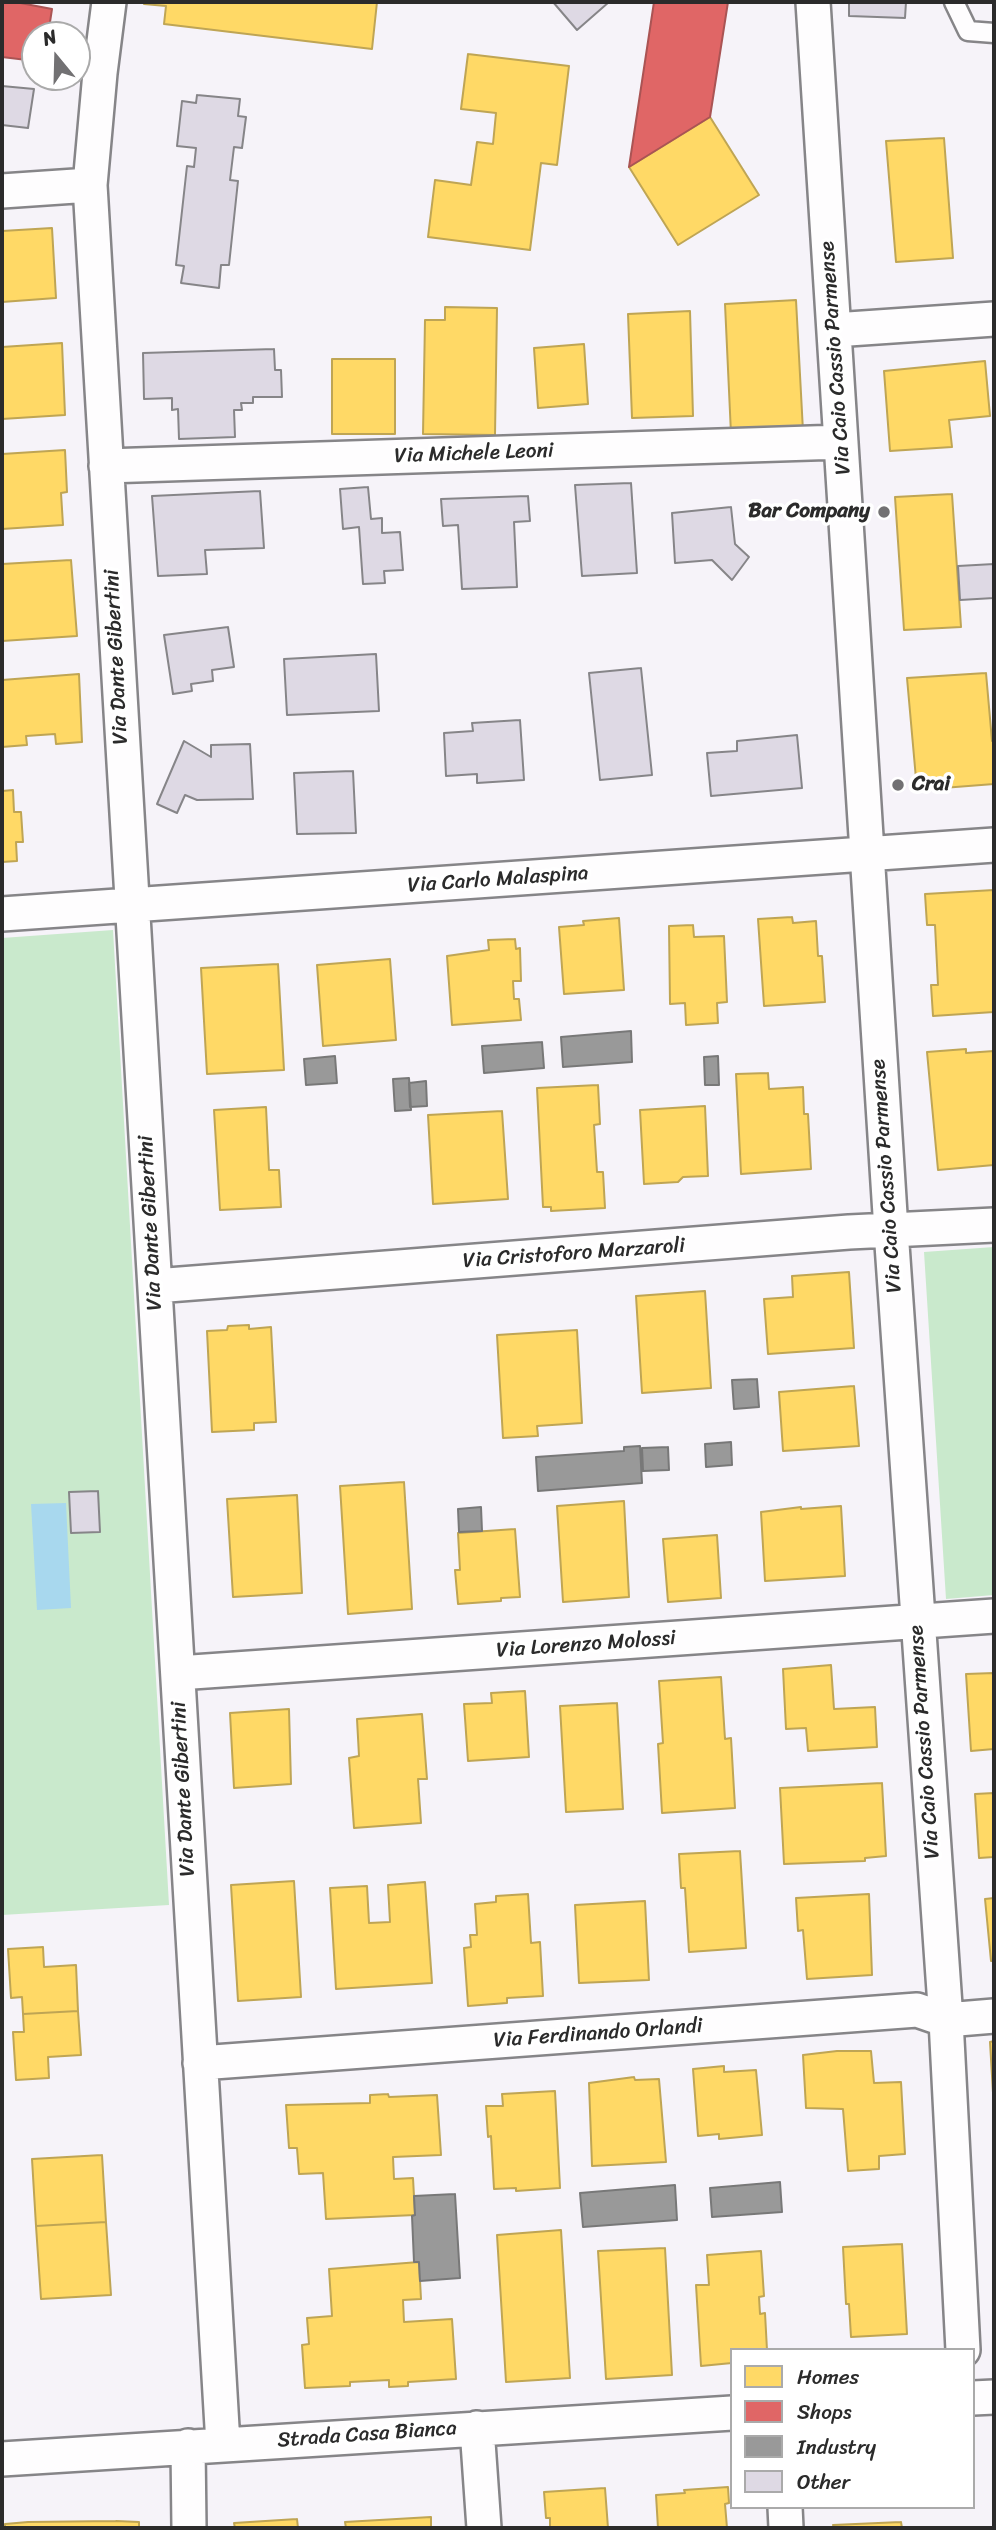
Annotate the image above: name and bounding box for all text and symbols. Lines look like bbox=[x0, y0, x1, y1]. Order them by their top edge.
text: N bbox=[38, 20, 61, 55]
north arrow bbox=[21, 21, 91, 91]
street label: Via Caio Cassio Parmense bbox=[815, 240, 857, 476]
street label: Via Michele Leoni bbox=[394, 439, 554, 469]
place label: Bar Company bbox=[748, 499, 870, 525]
marker: Bar Company bbox=[876, 504, 892, 520]
street label: Via Dante Gibertini bbox=[100, 569, 134, 745]
place label: Crai bbox=[912, 772, 950, 798]
marker: Crai bbox=[890, 777, 906, 793]
street label: Via Carlo Malaspina bbox=[407, 861, 589, 899]
street label: Via Caio Cassio Parmense bbox=[866, 1058, 908, 1294]
street label: Via Dante Gibertini bbox=[134, 1135, 168, 1311]
street label: Via Cristoforo Marzaroli bbox=[462, 1234, 686, 1274]
street label: Via Caio Cassio Parmense bbox=[904, 1624, 946, 1860]
street label: Via Lorenzo Molossi bbox=[495, 1626, 677, 1664]
street label: Via Dante Gibertini bbox=[167, 1701, 201, 1877]
street label: Via Ferdinando Orlandi bbox=[493, 2014, 703, 2054]
legend bbox=[730, 2348, 975, 2509]
text: Homes bbox=[797, 2358, 859, 2396]
text: Shops bbox=[797, 2393, 852, 2431]
street label: Strada Casa Bianca bbox=[276, 2416, 458, 2454]
text: Industry bbox=[797, 2428, 876, 2466]
text: Other bbox=[797, 2463, 850, 2501]

